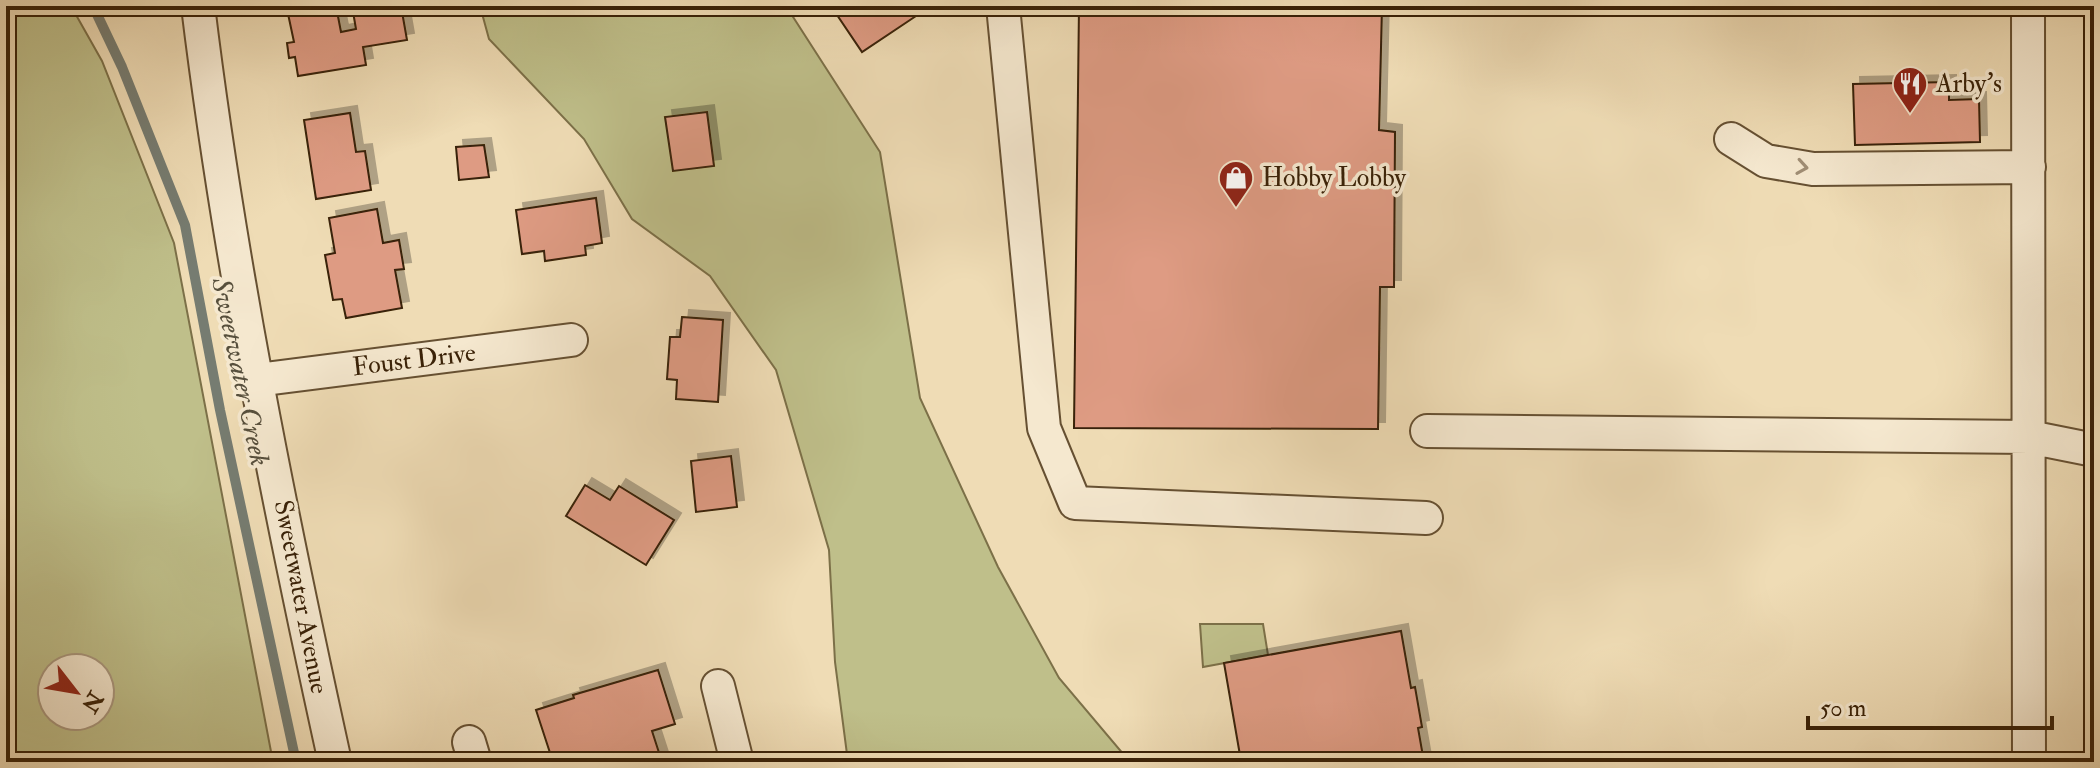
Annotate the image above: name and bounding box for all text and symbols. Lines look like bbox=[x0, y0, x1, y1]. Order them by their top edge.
restaurant icon: Arby's bbox=[1891, 65, 1929, 115]
place label: Arby's bbox=[1935, 68, 2002, 100]
one-way arrow bbox=[1795, 158, 1809, 175]
shop icon: Hobby Lobby bbox=[1217, 159, 1255, 209]
place label: Hobby Lobby bbox=[1262, 162, 1407, 194]
water label: Sweetwater Creek bbox=[203, 274, 277, 469]
street label: Foust Drive bbox=[351, 337, 478, 383]
street label: Sweetwater Avenue bbox=[267, 497, 335, 697]
north arrow bbox=[36, 652, 116, 732]
scale bar bbox=[1808, 680, 2052, 730]
text: N bbox=[75, 685, 110, 718]
text: 50 m bbox=[1820, 693, 1867, 724]

